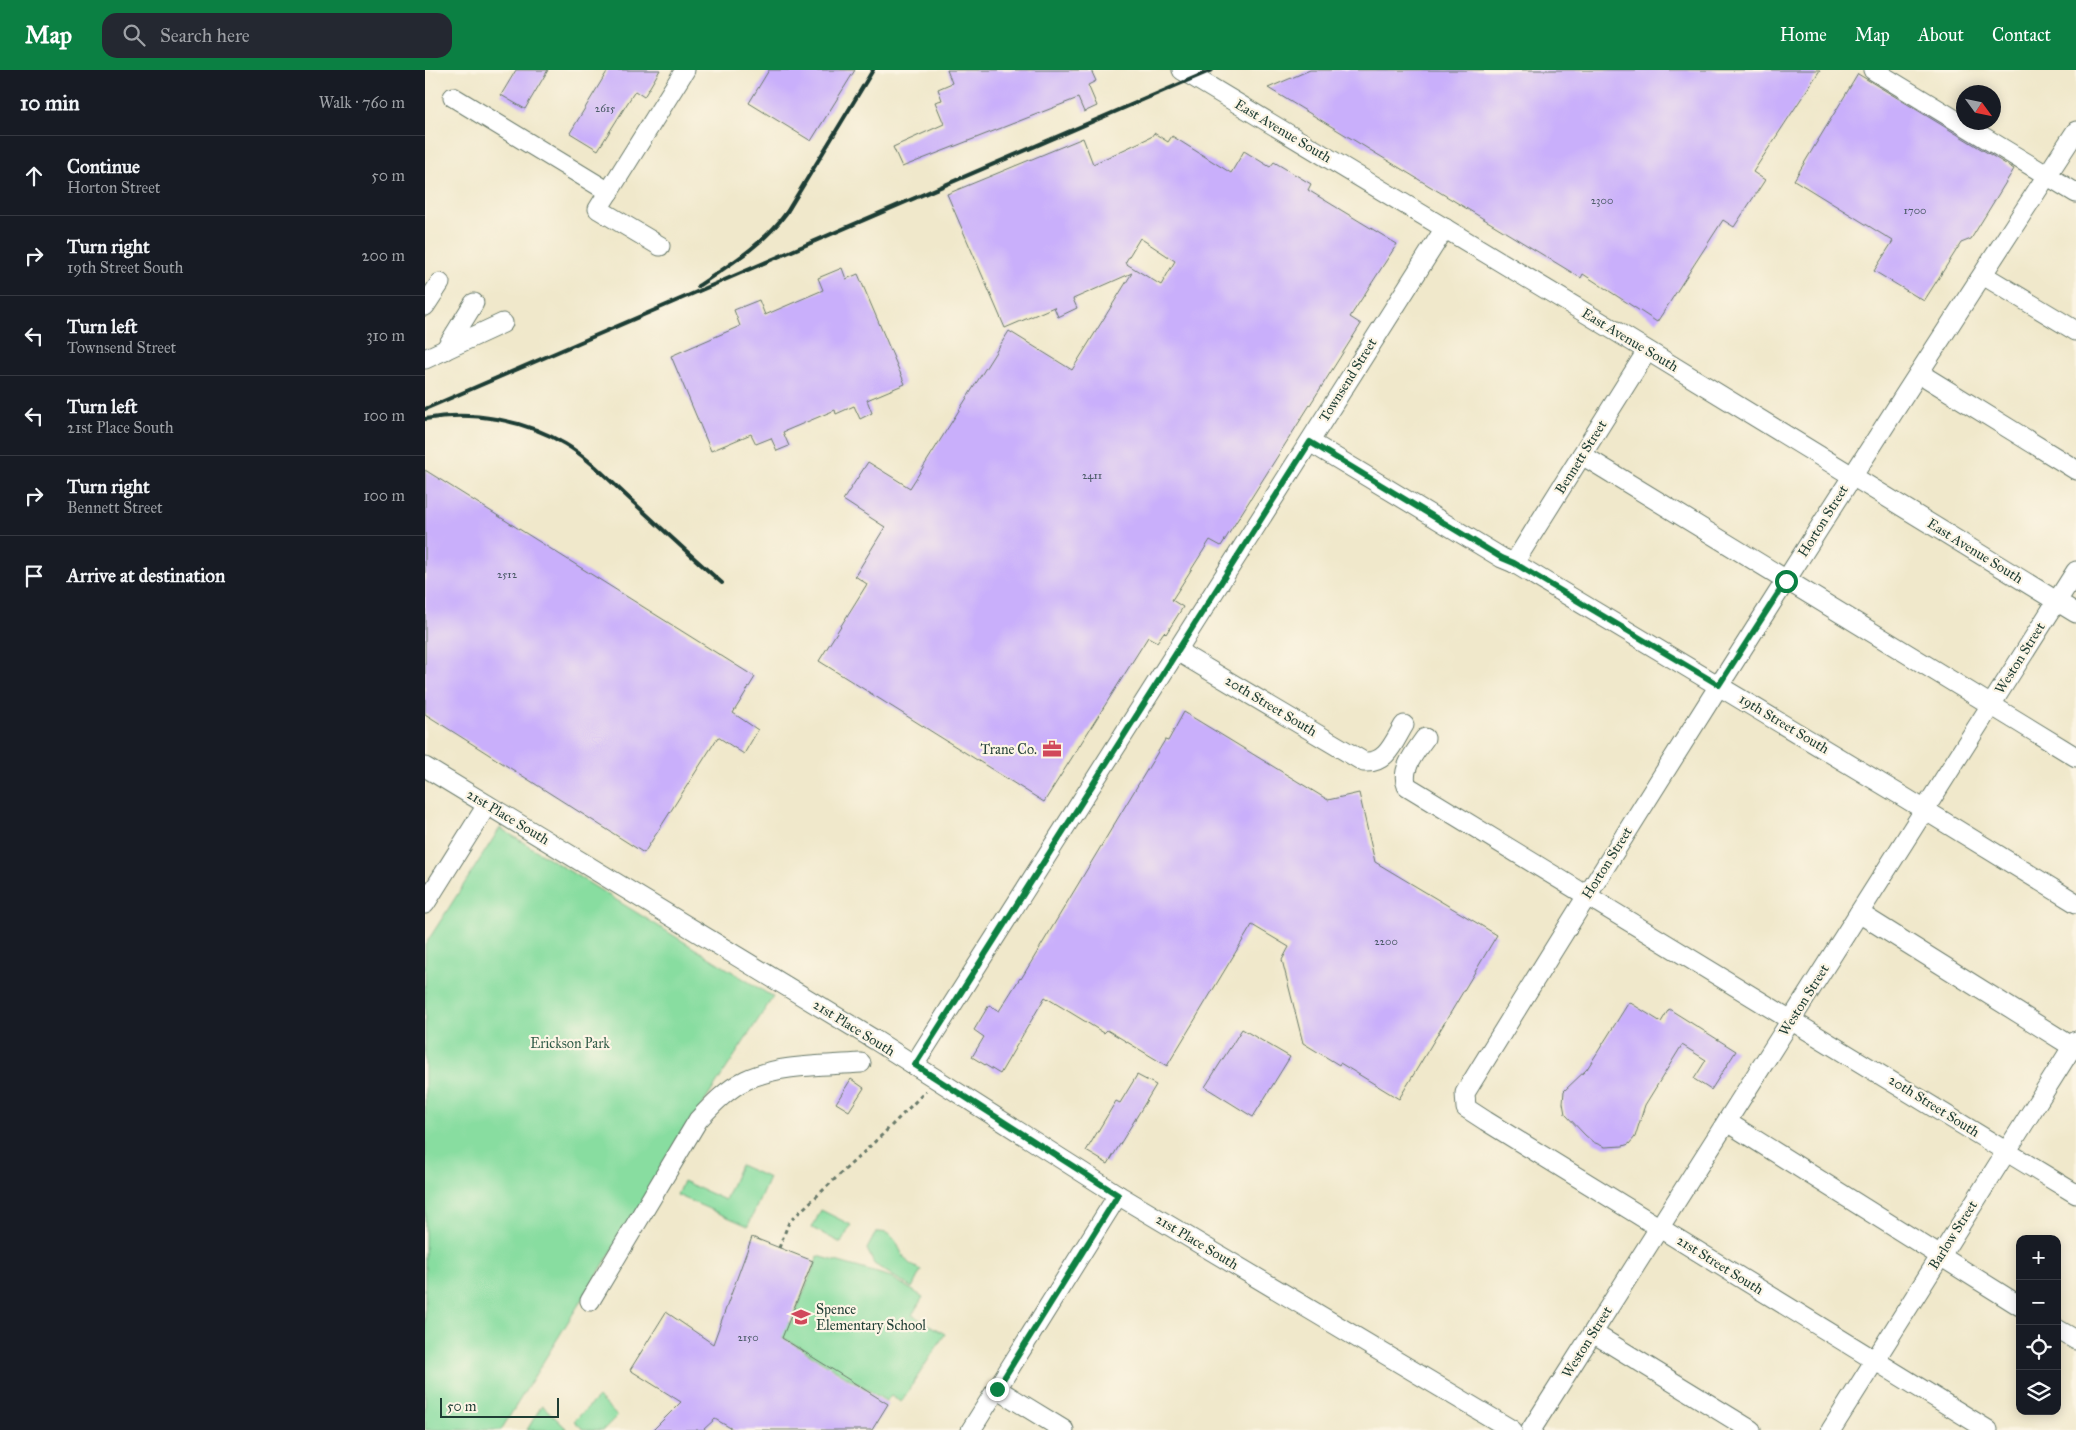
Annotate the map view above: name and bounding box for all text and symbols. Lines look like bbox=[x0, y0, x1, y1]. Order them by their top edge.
search box bbox=[102, 13, 452, 58]
text: Map bbox=[25, 20, 72, 50]
icon: search bbox=[120, 21, 148, 49]
text: Search here bbox=[160, 24, 250, 47]
text: Home bbox=[1780, 24, 1827, 46]
text: Map bbox=[1855, 24, 1890, 46]
text: About bbox=[1918, 24, 1964, 46]
text: Contact bbox=[1992, 24, 2051, 46]
north arrow bbox=[1956, 85, 2001, 130]
text: 10 min bbox=[20, 90, 80, 116]
text: Walk · 760 m bbox=[319, 93, 405, 112]
street label: East Avenue South bbox=[1232, 96, 1334, 167]
house number: 2615 bbox=[595, 102, 615, 115]
text: Continue bbox=[67, 155, 140, 178]
icon: ahead bbox=[20, 162, 48, 190]
text: 50 m bbox=[371, 166, 405, 185]
text: Horton Street bbox=[67, 178, 160, 197]
house number: 2300 bbox=[1591, 194, 1613, 207]
house number: 1700 bbox=[1903, 204, 1927, 217]
text: Turn right bbox=[67, 235, 150, 258]
icon: right bbox=[20, 242, 48, 270]
text: 200 m bbox=[362, 246, 405, 265]
text: 19th Street South bbox=[67, 258, 183, 277]
street label: East Avenue South bbox=[1579, 305, 1681, 376]
text: Turn left bbox=[67, 315, 137, 338]
icon: left bbox=[20, 322, 48, 350]
text: 310 m bbox=[366, 326, 405, 345]
street label: Townsend Street bbox=[1315, 335, 1381, 425]
text: Townsend Street bbox=[67, 338, 176, 357]
text: Turn left bbox=[67, 395, 137, 418]
icon: left bbox=[20, 402, 48, 430]
text: 100 m bbox=[363, 406, 405, 425]
street label: Bennett Street bbox=[1552, 417, 1610, 497]
text: 21st Place South bbox=[67, 418, 174, 437]
house number: 2411 bbox=[1082, 469, 1102, 482]
text: Turn right bbox=[67, 475, 150, 498]
icon: right bbox=[20, 482, 48, 510]
street label: Horton Street bbox=[1794, 482, 1852, 560]
text: 100 m bbox=[363, 486, 405, 505]
text: Bennett Street bbox=[67, 498, 163, 517]
street label: East Avenue South bbox=[1924, 515, 2026, 587]
icon: arrive bbox=[20, 562, 48, 590]
text: Arrive at destination bbox=[67, 564, 225, 587]
house number: 2512 bbox=[497, 568, 518, 581]
route start bbox=[1775, 570, 1798, 593]
street label: Weston Street bbox=[1991, 619, 2049, 697]
street label: 20th Street South bbox=[1222, 672, 1320, 740]
street label: 19th Street South bbox=[1736, 690, 1832, 758]
office icon: Trane Co. bbox=[1041, 738, 1063, 760]
place label: Trane Co. bbox=[981, 741, 1037, 758]
street label: 21st Place South bbox=[464, 786, 553, 848]
street label: Horton Street bbox=[1578, 824, 1636, 902]
house number: 2200 bbox=[1374, 935, 1398, 948]
street label: Weston Street bbox=[1775, 961, 1833, 1039]
street label: 21st Place South bbox=[810, 996, 898, 1060]
park label: Erickson Park bbox=[530, 1035, 610, 1052]
street label: 20th Street South bbox=[1885, 1071, 1983, 1141]
street label: Barlow Street bbox=[1925, 1197, 1981, 1273]
street label: 21st Place South bbox=[1153, 1211, 1242, 1273]
street label: 21st Street South bbox=[1674, 1232, 1767, 1298]
map controls bbox=[2016, 1235, 2061, 1415]
button: + bbox=[2016, 1235, 2061, 1280]
button: − bbox=[2016, 1280, 2061, 1325]
place label: Spence Elementary School bbox=[816, 1301, 926, 1334]
street label: Weston Street bbox=[1558, 1303, 1616, 1381]
school or university icon: Spence Elementary School bbox=[790, 1306, 812, 1328]
button: locate bbox=[2016, 1325, 2061, 1370]
house number: 2150 bbox=[737, 1331, 759, 1344]
button: layers bbox=[2016, 1370, 2061, 1415]
route end bbox=[986, 1378, 1009, 1401]
scale bar bbox=[440, 1395, 559, 1418]
text: 50 m bbox=[447, 1398, 476, 1415]

